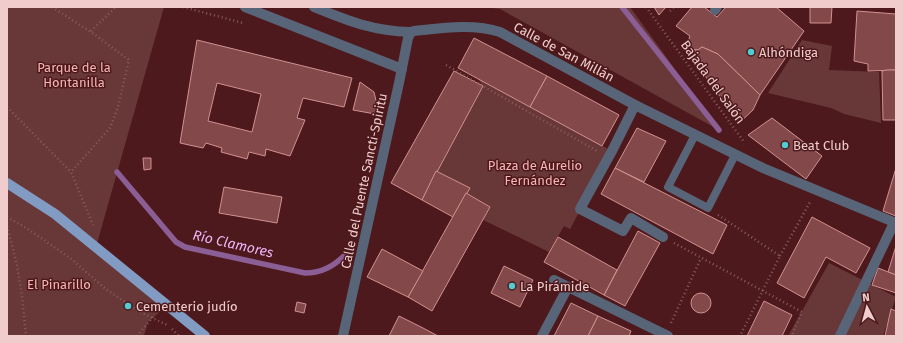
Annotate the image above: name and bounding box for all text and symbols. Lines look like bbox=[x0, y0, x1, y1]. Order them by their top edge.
street label: Calle de San Millán bbox=[511, 19, 617, 85]
street label: Bajada del Salón bbox=[678, 38, 748, 126]
place label: Alhóndiga bbox=[759, 45, 818, 60]
marker: Alhóndiga bbox=[746, 47, 756, 57]
park label: Parque de la Hontanilla bbox=[37, 60, 111, 90]
street label: Calle del Puente Sancti-Spiritu bbox=[338, 92, 390, 270]
place label: Beat Club bbox=[793, 138, 849, 153]
marker: Beat Club bbox=[780, 140, 790, 150]
park label: Plaza de Aurelio Fernández bbox=[488, 158, 582, 188]
water label: Río Clamores bbox=[191, 226, 275, 262]
park label: El Pinarillo bbox=[27, 277, 91, 292]
place label: La Pirámide bbox=[520, 279, 589, 294]
marker: La Pirámide bbox=[507, 281, 517, 291]
north arrow bbox=[847, 287, 887, 327]
text: N bbox=[862, 291, 870, 304]
place label: Cementerio judío bbox=[136, 299, 238, 314]
marker: Cementerio judío bbox=[123, 301, 133, 311]

